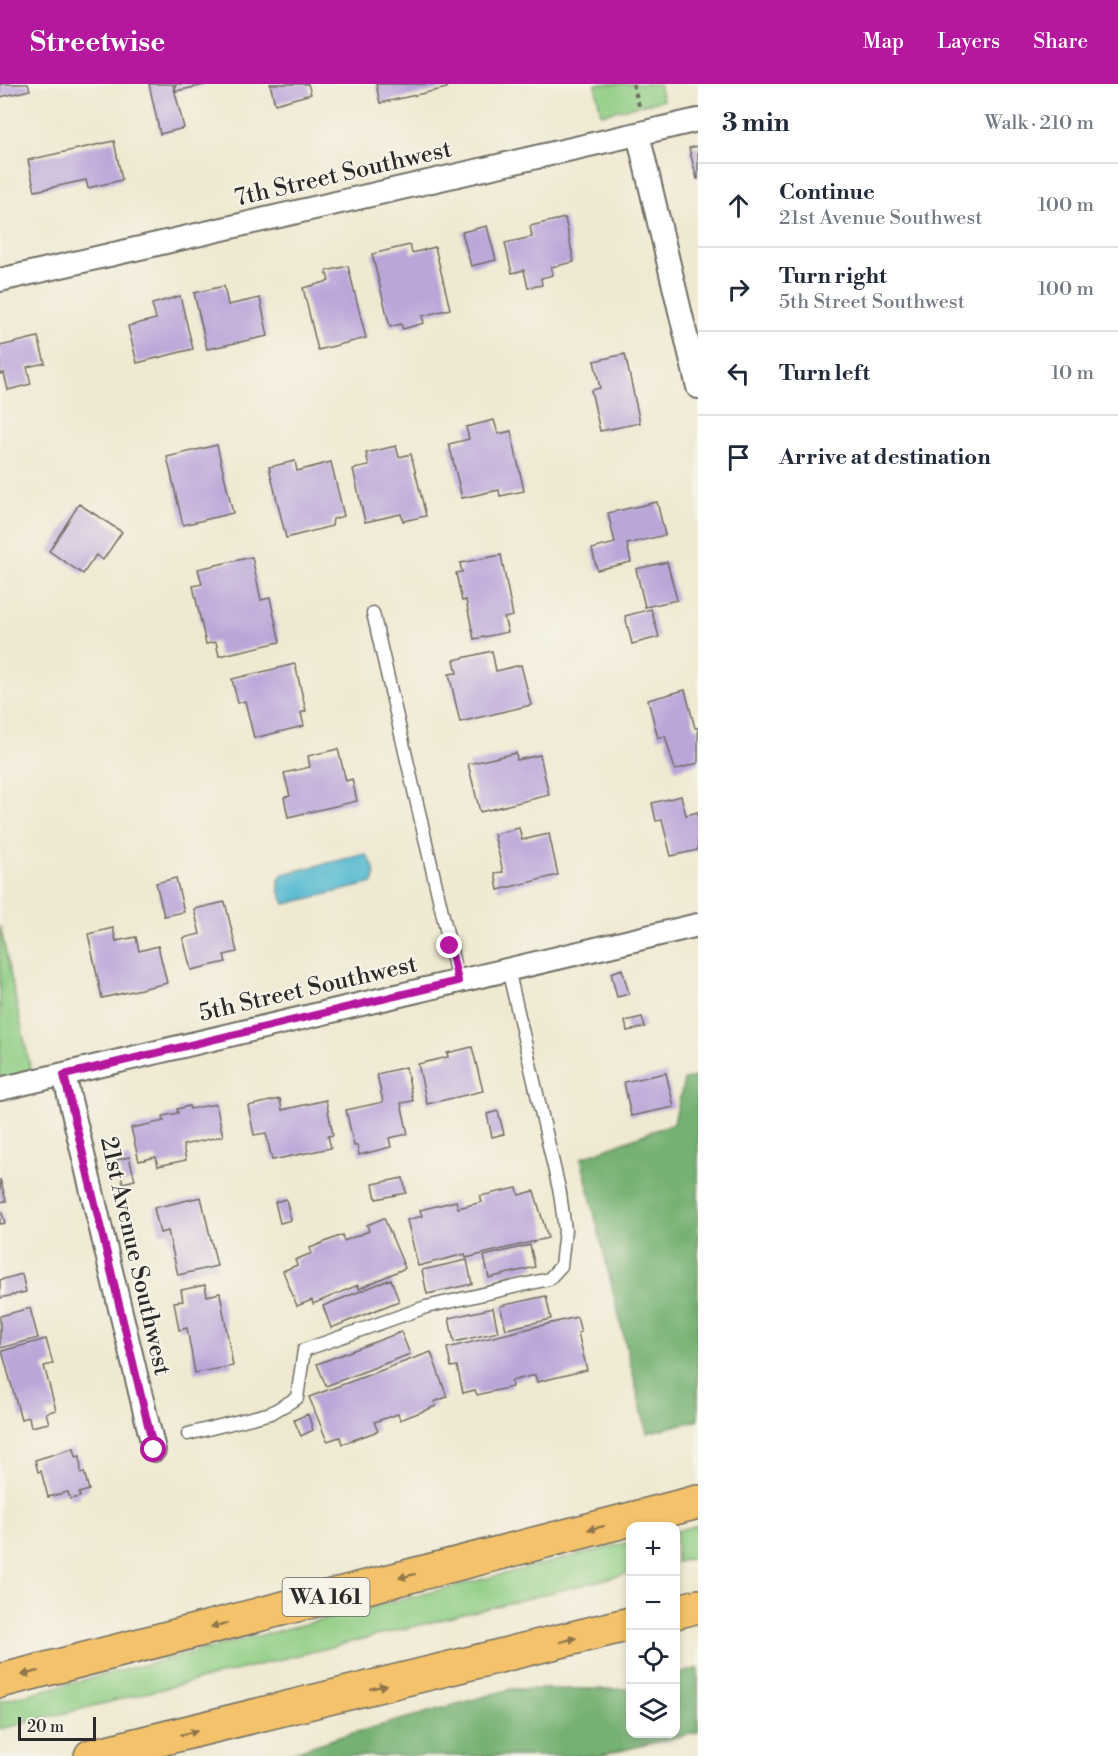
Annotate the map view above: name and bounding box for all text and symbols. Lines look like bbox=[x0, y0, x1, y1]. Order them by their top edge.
text: Streetwise bbox=[30, 25, 165, 60]
text: Map bbox=[863, 29, 904, 55]
text: Layers bbox=[937, 29, 1000, 55]
text: Share bbox=[1033, 29, 1088, 55]
text: 3 min bbox=[722, 107, 790, 139]
text: Walk · 210 m bbox=[985, 111, 1094, 136]
street label: 7th Street Southwest bbox=[232, 134, 455, 214]
text: Continue bbox=[779, 179, 875, 206]
icon: ahead bbox=[722, 189, 755, 222]
text: 100 m bbox=[1038, 193, 1094, 218]
text: 21st Avenue Southwest bbox=[779, 206, 982, 231]
text: Turn right bbox=[779, 263, 887, 290]
icon: right bbox=[722, 273, 755, 306]
text: 100 m bbox=[1038, 277, 1094, 302]
text: 5th Street Southwest bbox=[779, 290, 965, 315]
icon: left bbox=[722, 357, 755, 390]
text: Turn left bbox=[779, 360, 870, 387]
text: 10 m bbox=[1051, 361, 1094, 386]
icon: arrive bbox=[722, 441, 755, 474]
text: Arrive at destination bbox=[779, 444, 991, 471]
route end bbox=[436, 932, 462, 958]
street label: 5th Street Southwest bbox=[196, 949, 421, 1029]
street label: 21st Avenue Southwest bbox=[93, 1134, 177, 1379]
route start bbox=[140, 1436, 166, 1462]
map controls bbox=[626, 1522, 680, 1738]
button: + bbox=[626, 1522, 680, 1576]
one-way arrow bbox=[587, 1523, 606, 1533]
one-way arrow bbox=[398, 1572, 417, 1582]
button: − bbox=[626, 1576, 680, 1630]
road number: WA 161 bbox=[282, 1578, 370, 1616]
one-way arrow bbox=[209, 1620, 228, 1630]
button: locate bbox=[626, 1630, 680, 1684]
one-way arrow bbox=[558, 1635, 577, 1645]
one-way arrow bbox=[21, 1669, 39, 1679]
one-way arrow bbox=[369, 1682, 387, 1692]
button: layers bbox=[626, 1684, 680, 1738]
scale bar bbox=[18, 1714, 96, 1742]
text: 20 m bbox=[27, 1717, 64, 1737]
one-way arrow bbox=[179, 1727, 198, 1737]

